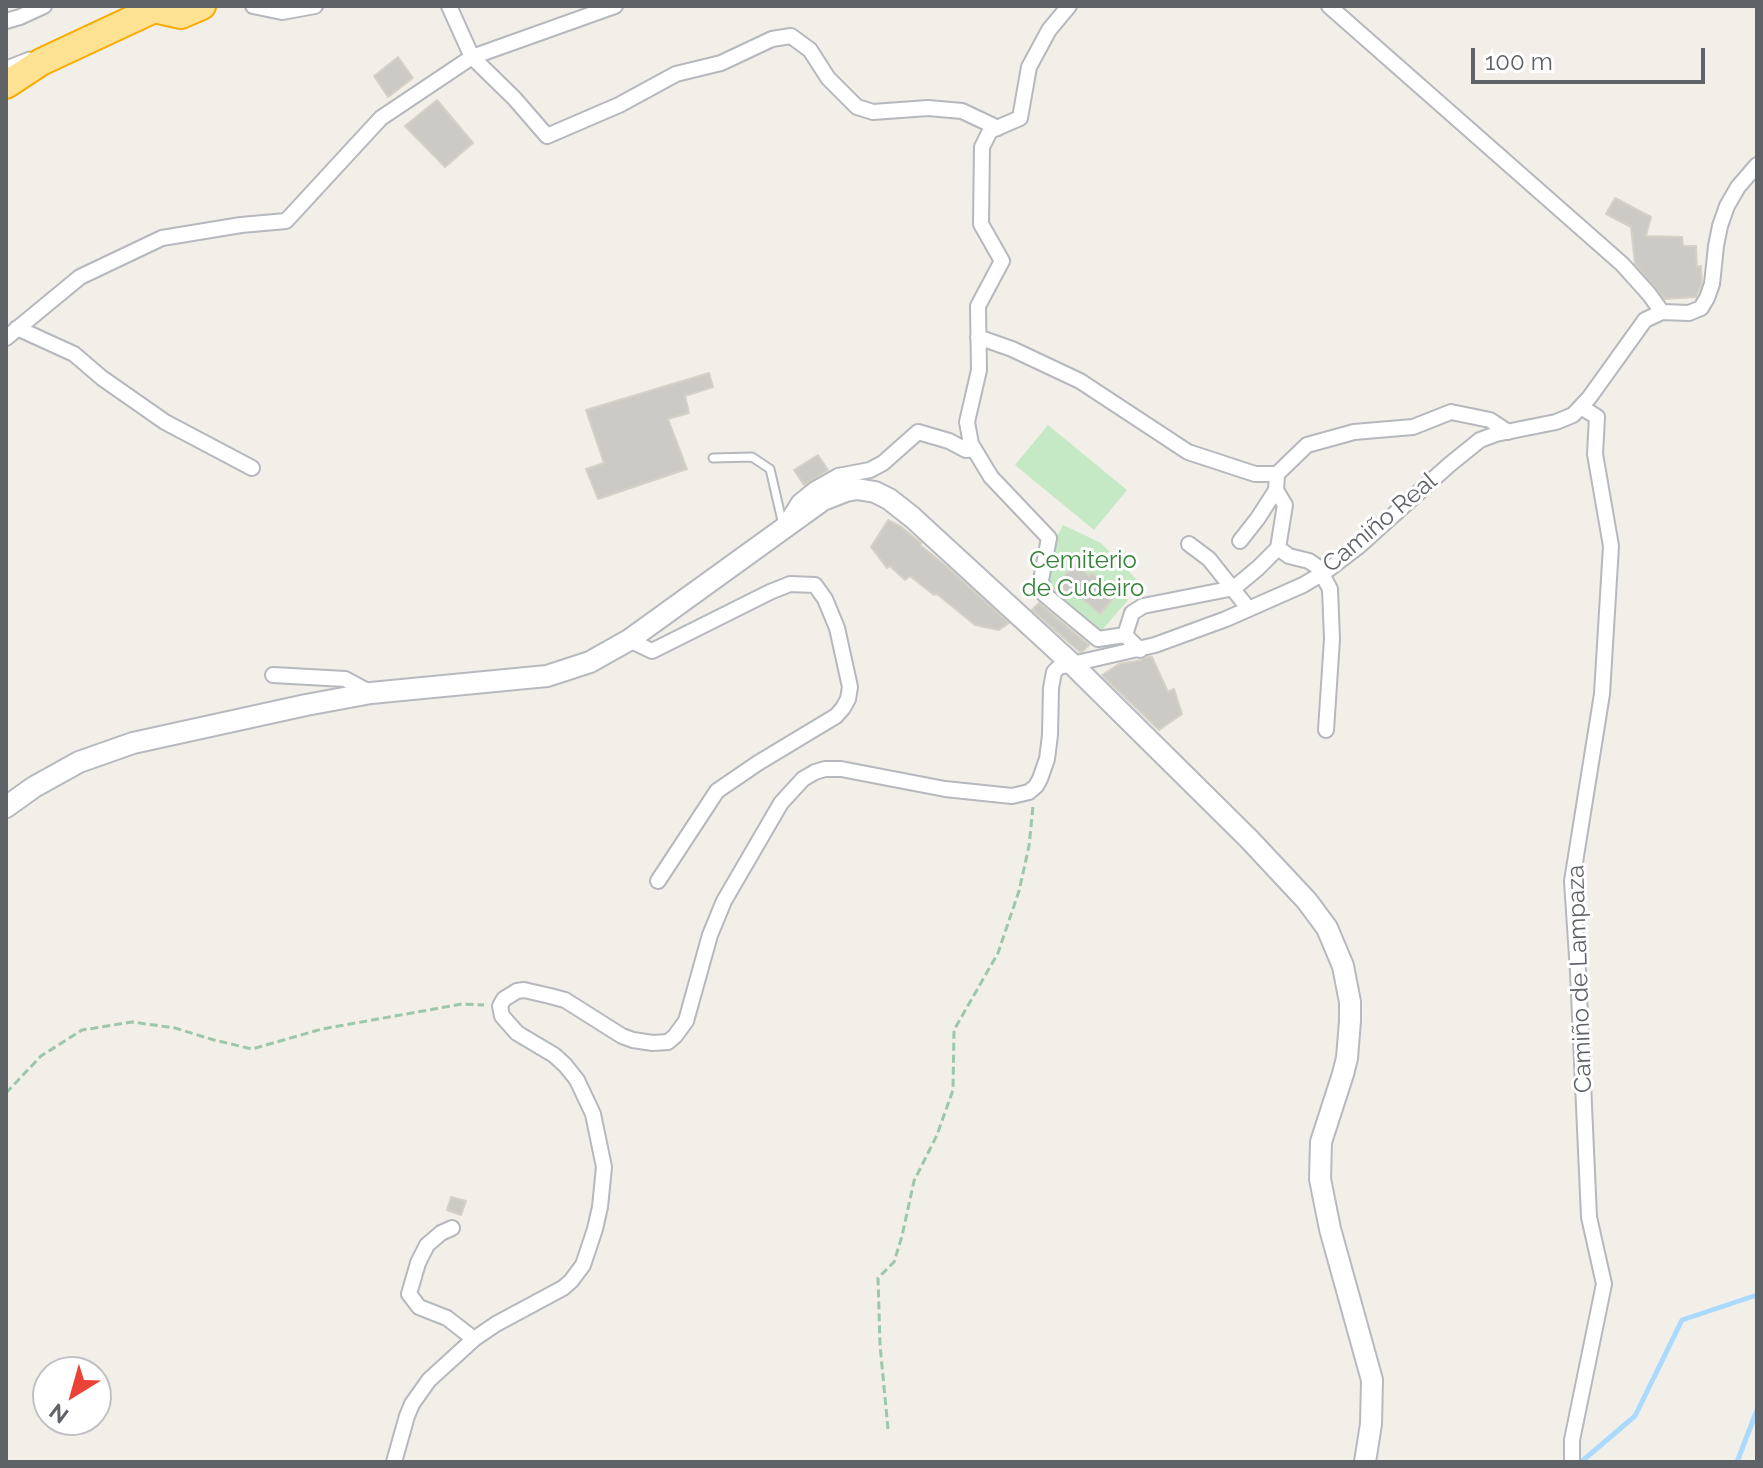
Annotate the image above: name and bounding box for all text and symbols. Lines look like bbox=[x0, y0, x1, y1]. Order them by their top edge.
scale bar bbox=[1475, 32, 1709, 82]
text: 100 m bbox=[1485, 47, 1553, 76]
street label: Camiño Real bbox=[1317, 467, 1443, 579]
park label: Cemiterio de Cudeiro bbox=[1022, 547, 1144, 603]
street label: Camiño de Lampaza bbox=[1562, 864, 1598, 1094]
north arrow bbox=[32, 1356, 112, 1436]
text: N bbox=[44, 1398, 73, 1429]

